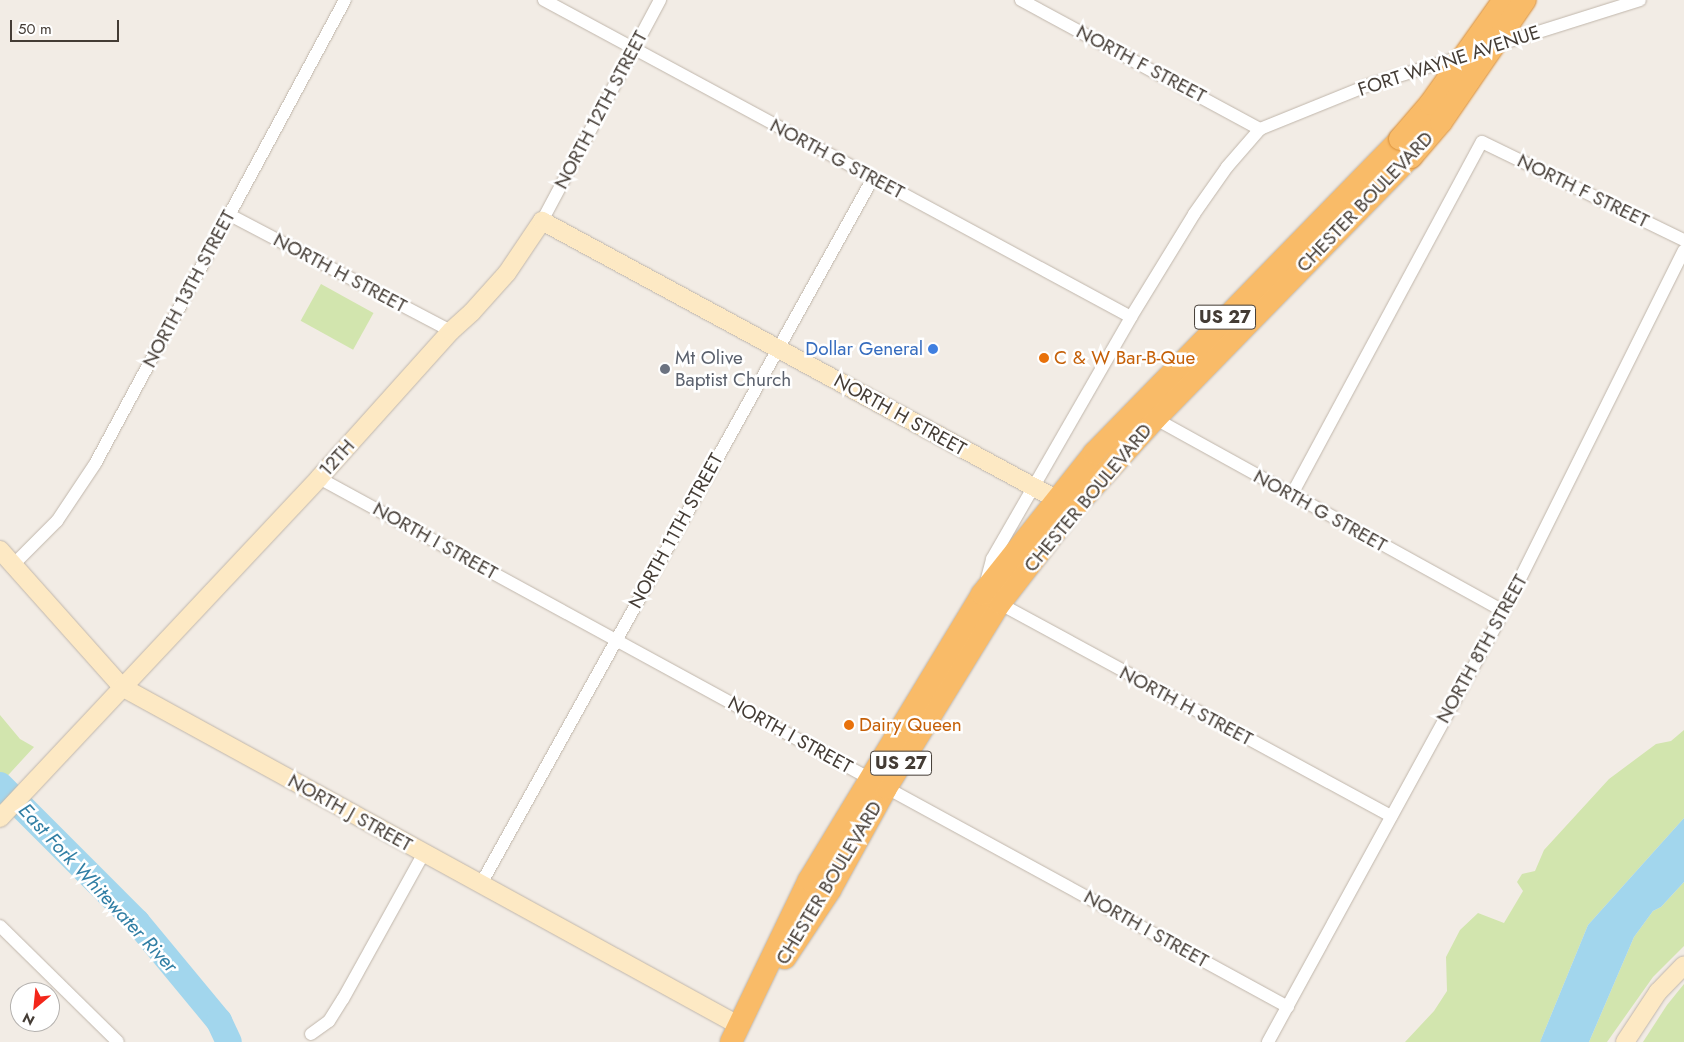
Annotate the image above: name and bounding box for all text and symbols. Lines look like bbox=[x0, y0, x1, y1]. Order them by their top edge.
scale bar bbox=[12, 10, 121, 42]
text: 50 m bbox=[18, 18, 52, 40]
street label: NORTH F STREET bbox=[1072, 20, 1210, 108]
street label: FORT WAYNE AVENUE bbox=[1355, 21, 1543, 101]
street label: NORTH 12TH STREET bbox=[550, 27, 652, 193]
street label: NORTH G STREET bbox=[766, 114, 908, 204]
street label: CHESTER BOULEVARD bbox=[1292, 127, 1438, 277]
street label: NORTH F STREET bbox=[1514, 149, 1652, 233]
street label: NORTH 13TH STREET bbox=[138, 207, 240, 371]
street label: NORTH H STREET bbox=[270, 228, 410, 318]
road number: US 27 bbox=[1194, 302, 1256, 332]
place label: Dollar General bbox=[805, 338, 923, 360]
marker: Dollar General bbox=[927, 343, 939, 355]
place label: Mt Olive Baptist Church bbox=[675, 347, 791, 391]
place label: C & W Bar-B-Que bbox=[1054, 347, 1195, 369]
marker: C & W Bar-B-Que bbox=[1038, 352, 1050, 364]
marker: Mt Olive Baptist Church bbox=[659, 363, 671, 375]
street label: NORTH H STREET bbox=[830, 369, 970, 461]
street label: CHESTER BOULEVARD bbox=[1019, 419, 1157, 577]
street label: 12TH bbox=[315, 435, 359, 481]
street label: NORTH 11TH STREET bbox=[624, 450, 728, 612]
street label: NORTH G STREET bbox=[1250, 465, 1390, 557]
street label: NORTH I STREET bbox=[369, 497, 501, 585]
street label: NORTH 8TH STREET bbox=[1432, 571, 1532, 727]
street label: NORTH H STREET bbox=[1116, 661, 1256, 751]
street label: NORTH I STREET bbox=[724, 691, 856, 779]
place label: Dairy Queen bbox=[859, 714, 962, 736]
marker: Dairy Queen bbox=[843, 719, 855, 731]
road number: US 27 bbox=[870, 748, 932, 778]
street label: NORTH J STREET bbox=[284, 769, 416, 857]
street label: CHESTER BOULEVARD bbox=[771, 797, 887, 969]
water label: East Fork Whitewater River bbox=[13, 799, 183, 977]
street label: NORTH I STREET bbox=[1080, 885, 1212, 973]
north arrow bbox=[10, 982, 60, 1032]
text: N bbox=[19, 1008, 38, 1031]

